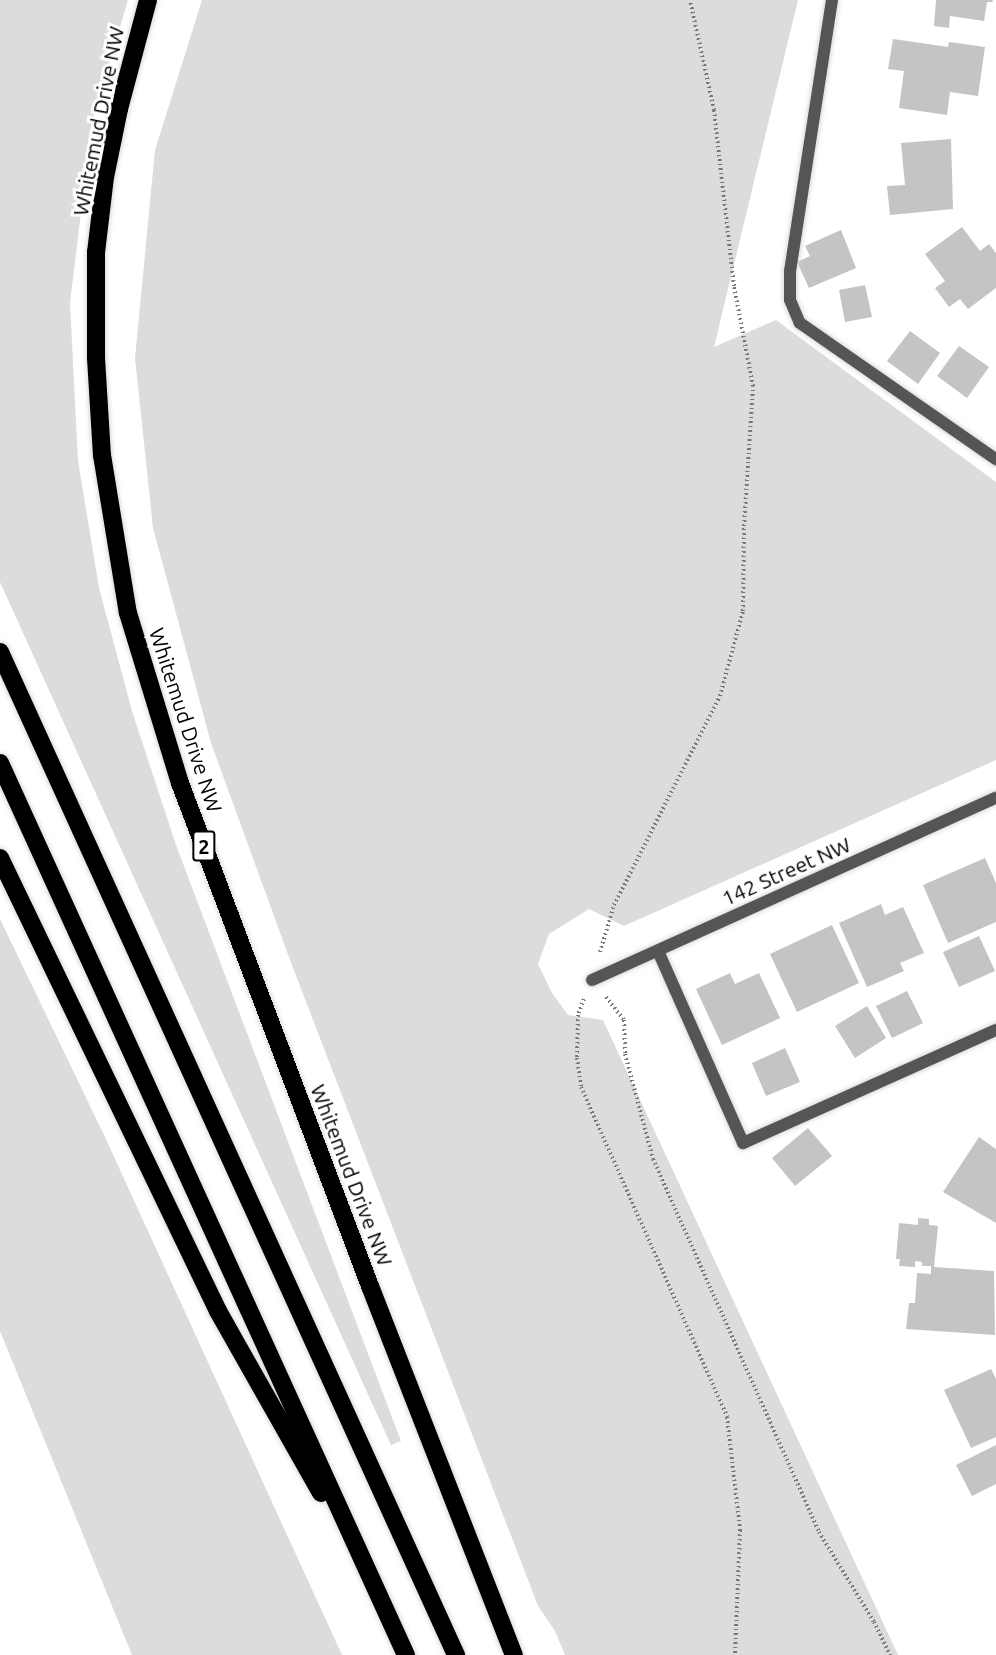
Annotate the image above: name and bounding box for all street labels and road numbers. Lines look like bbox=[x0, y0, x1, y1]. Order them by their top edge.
street label: Whitemud Drive NW bbox=[67, 24, 129, 218]
street label: Whitemud Drive NW bbox=[144, 625, 228, 815]
road number: 2 bbox=[192, 829, 216, 863]
street label: 142 Street NW bbox=[718, 831, 854, 911]
street label: Whitemud Drive NW bbox=[306, 1081, 398, 1269]

